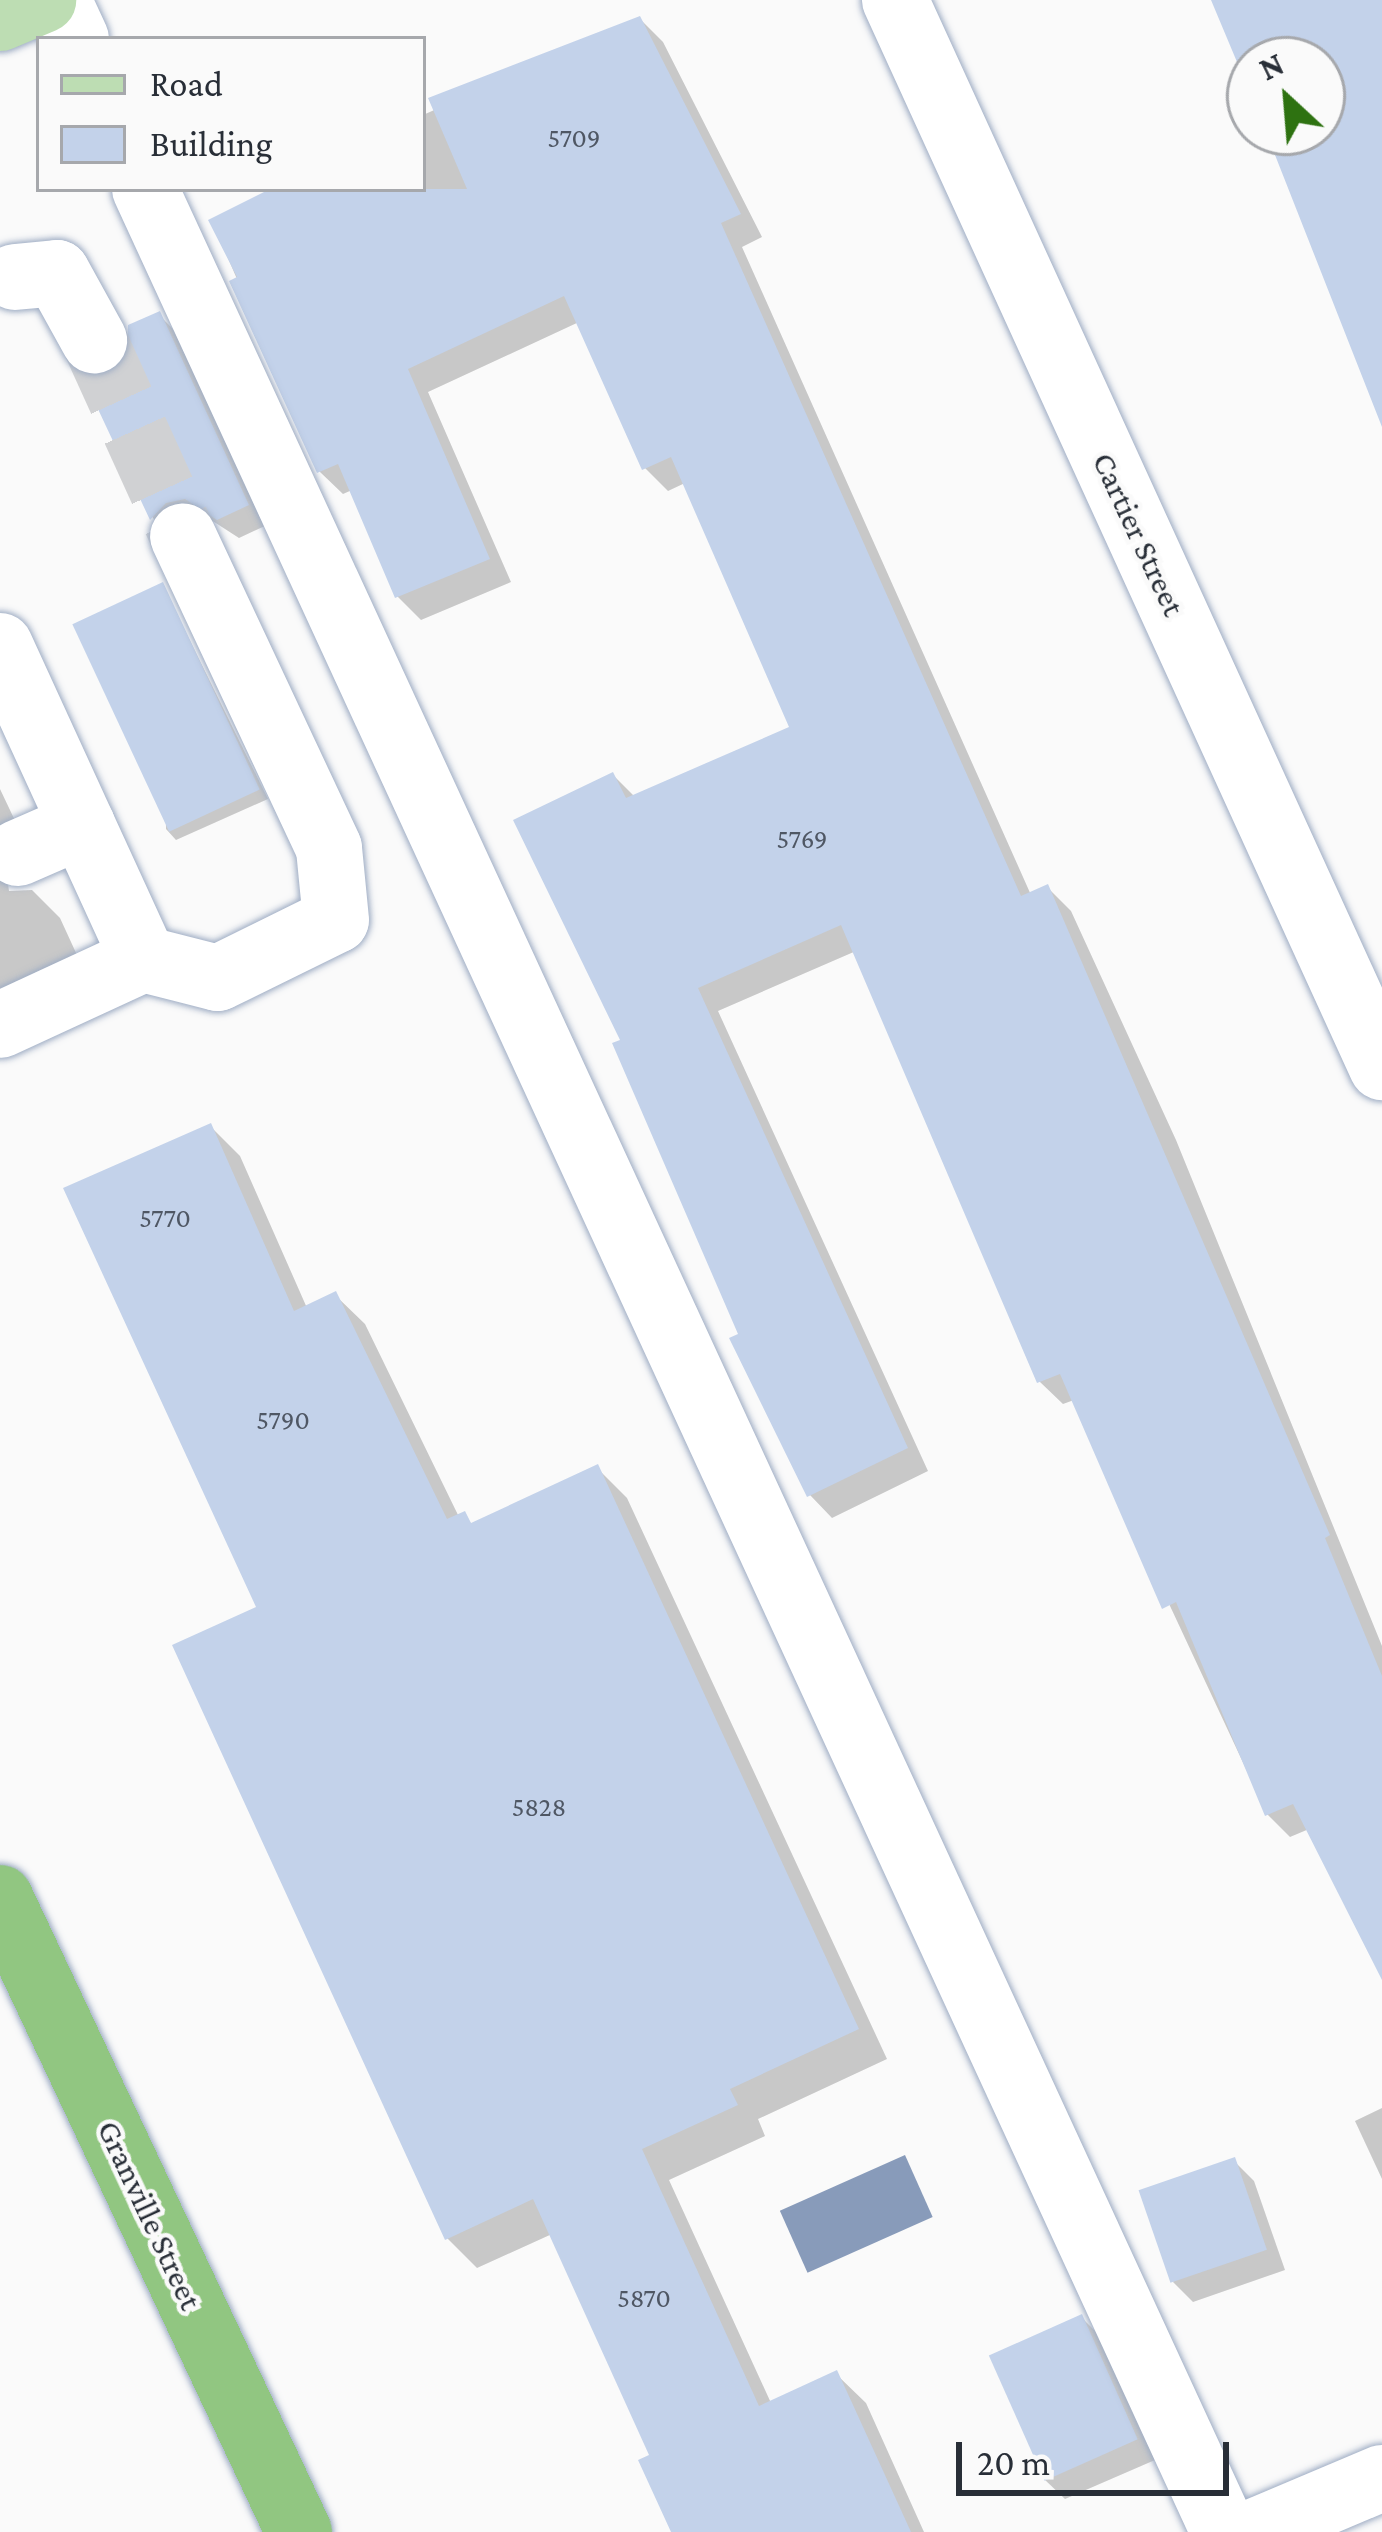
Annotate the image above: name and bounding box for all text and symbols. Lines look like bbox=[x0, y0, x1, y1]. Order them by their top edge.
legend bbox=[36, 36, 426, 192]
north arrow bbox=[1226, 36, 1346, 156]
text: N bbox=[1253, 44, 1290, 87]
text: Road bbox=[150, 64, 223, 104]
house number: 5709 bbox=[548, 123, 600, 155]
text: Building bbox=[150, 124, 273, 164]
street label: Cartier Street bbox=[1084, 446, 1194, 622]
house number: 5769 bbox=[777, 824, 827, 856]
house number: 5770 bbox=[139, 1203, 191, 1235]
house number: 5790 bbox=[256, 1405, 310, 1437]
house number: 5828 bbox=[512, 1792, 566, 1824]
street label: Granville Street bbox=[89, 2114, 211, 2316]
house number: 5870 bbox=[617, 2283, 671, 2315]
scale bar bbox=[962, 2418, 1235, 2492]
text: 20 m bbox=[977, 2443, 1050, 2483]

